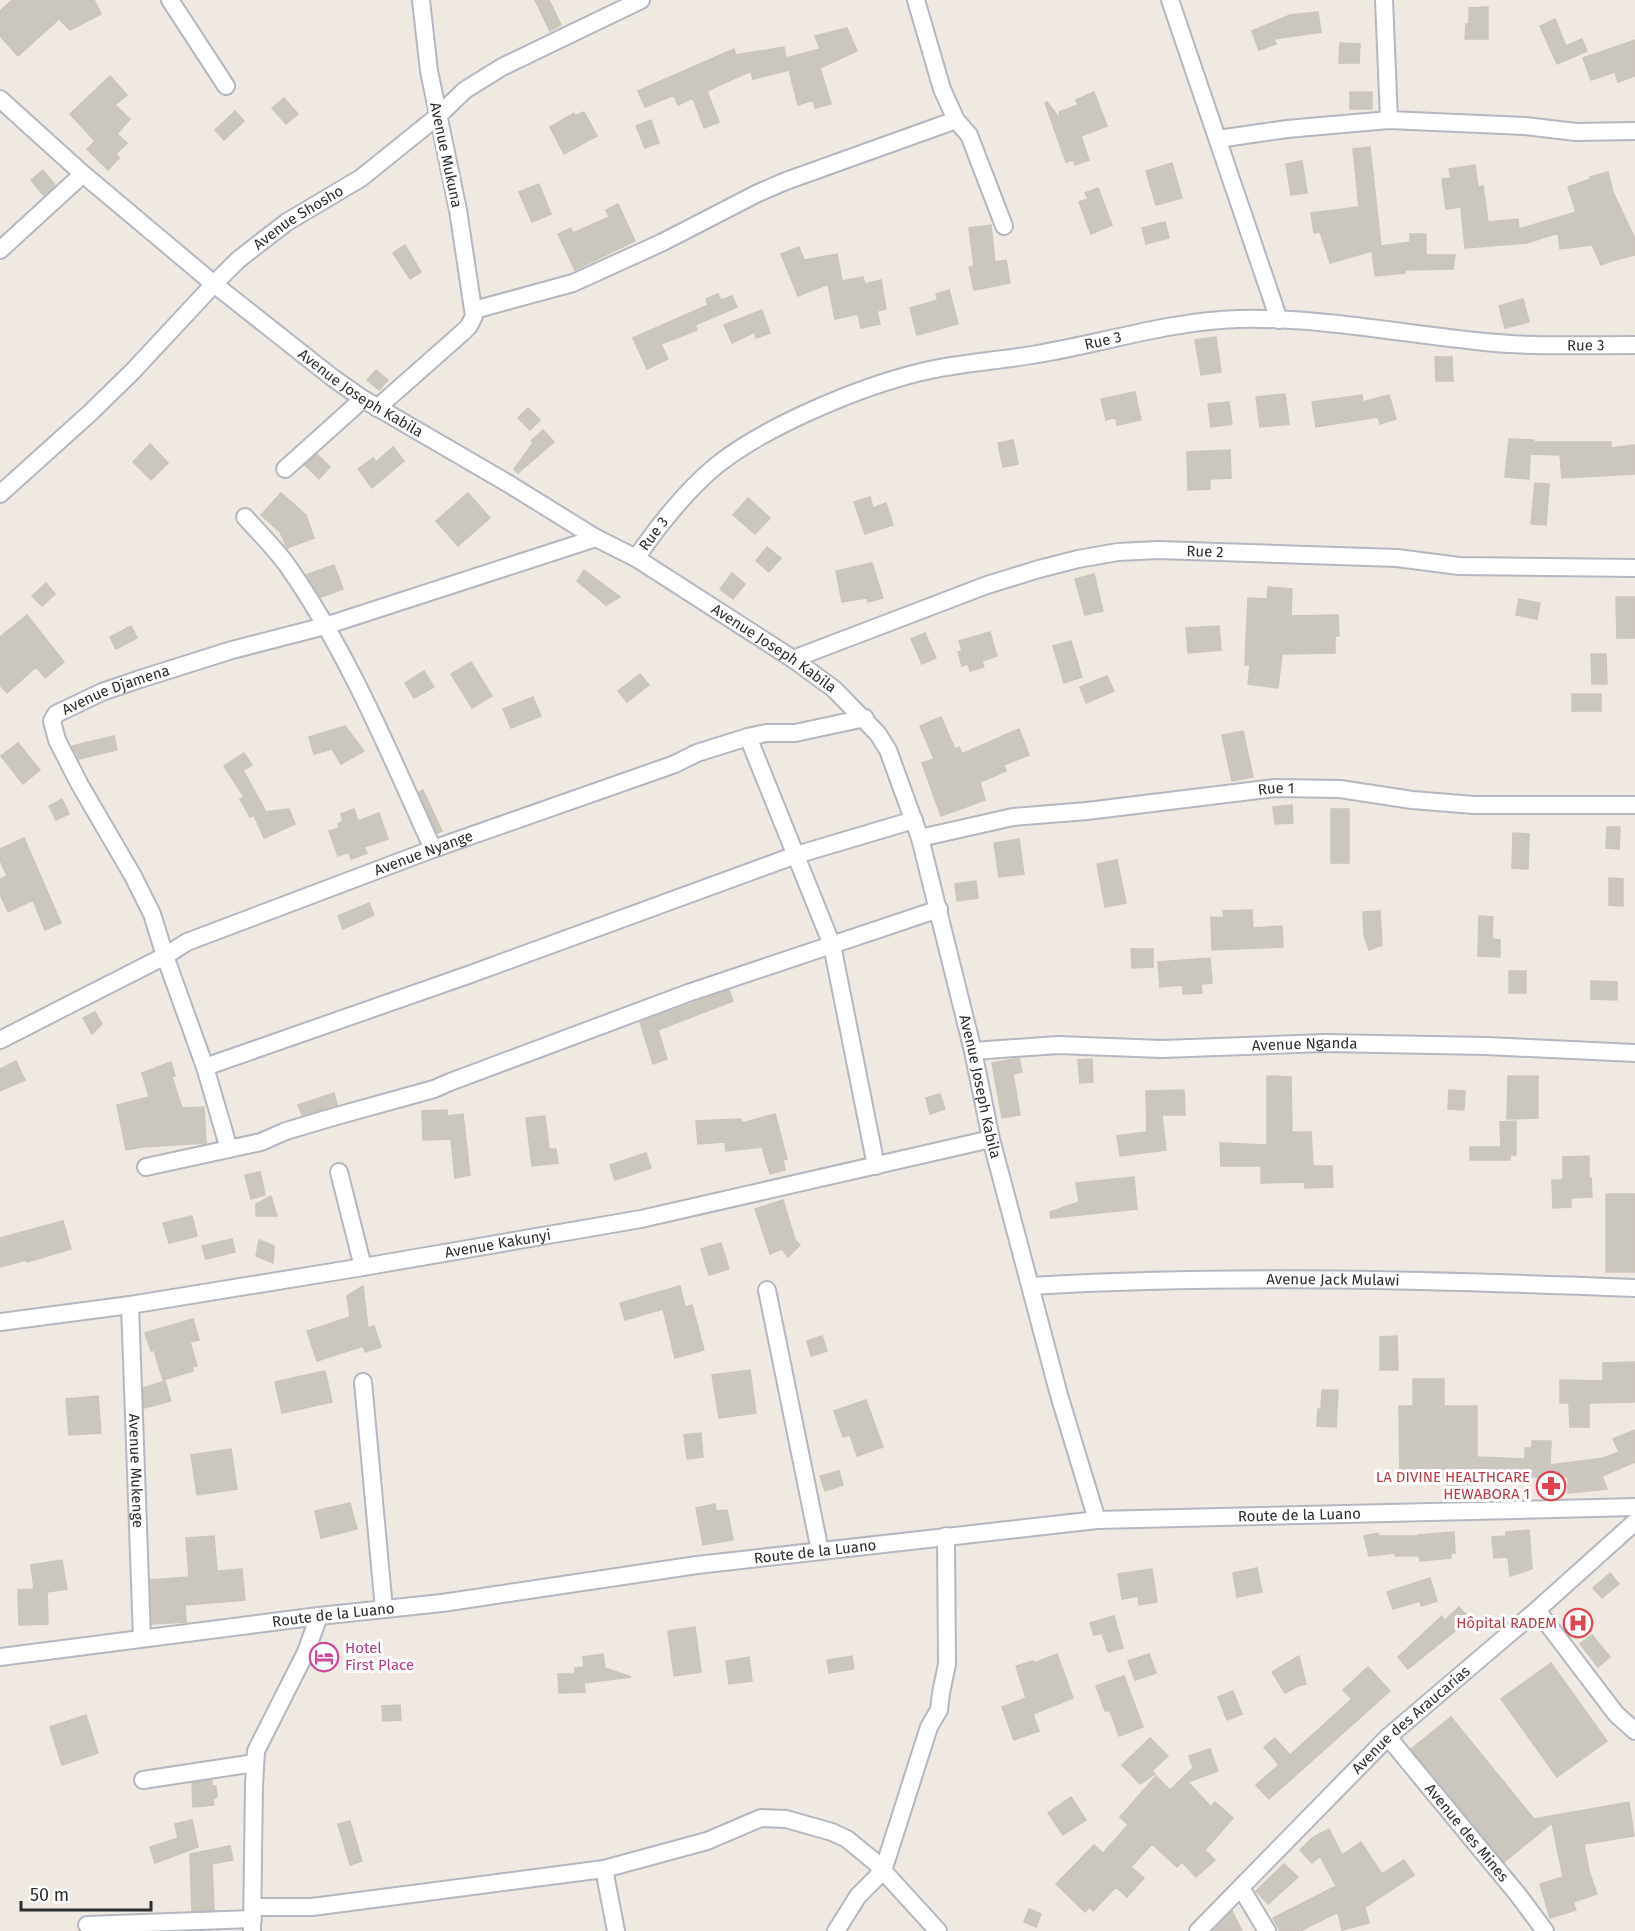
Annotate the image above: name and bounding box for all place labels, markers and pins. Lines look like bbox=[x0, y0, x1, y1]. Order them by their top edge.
place label: LA DIVINE HEALTHCARE HEWABORA 1 bbox=[1376, 1468, 1530, 1503]
pharmacy icon: LA DIVINE HEALTHCARE HEWABORA 1 bbox=[1535, 1470, 1567, 1502]
hospital icon: Hôpital RADEM bbox=[1562, 1607, 1594, 1639]
place label: Hôpital RADEM bbox=[1456, 1614, 1557, 1632]
place label: Hotel First Place bbox=[345, 1639, 414, 1674]
hotel icon: Hotel First Place bbox=[308, 1641, 340, 1673]

